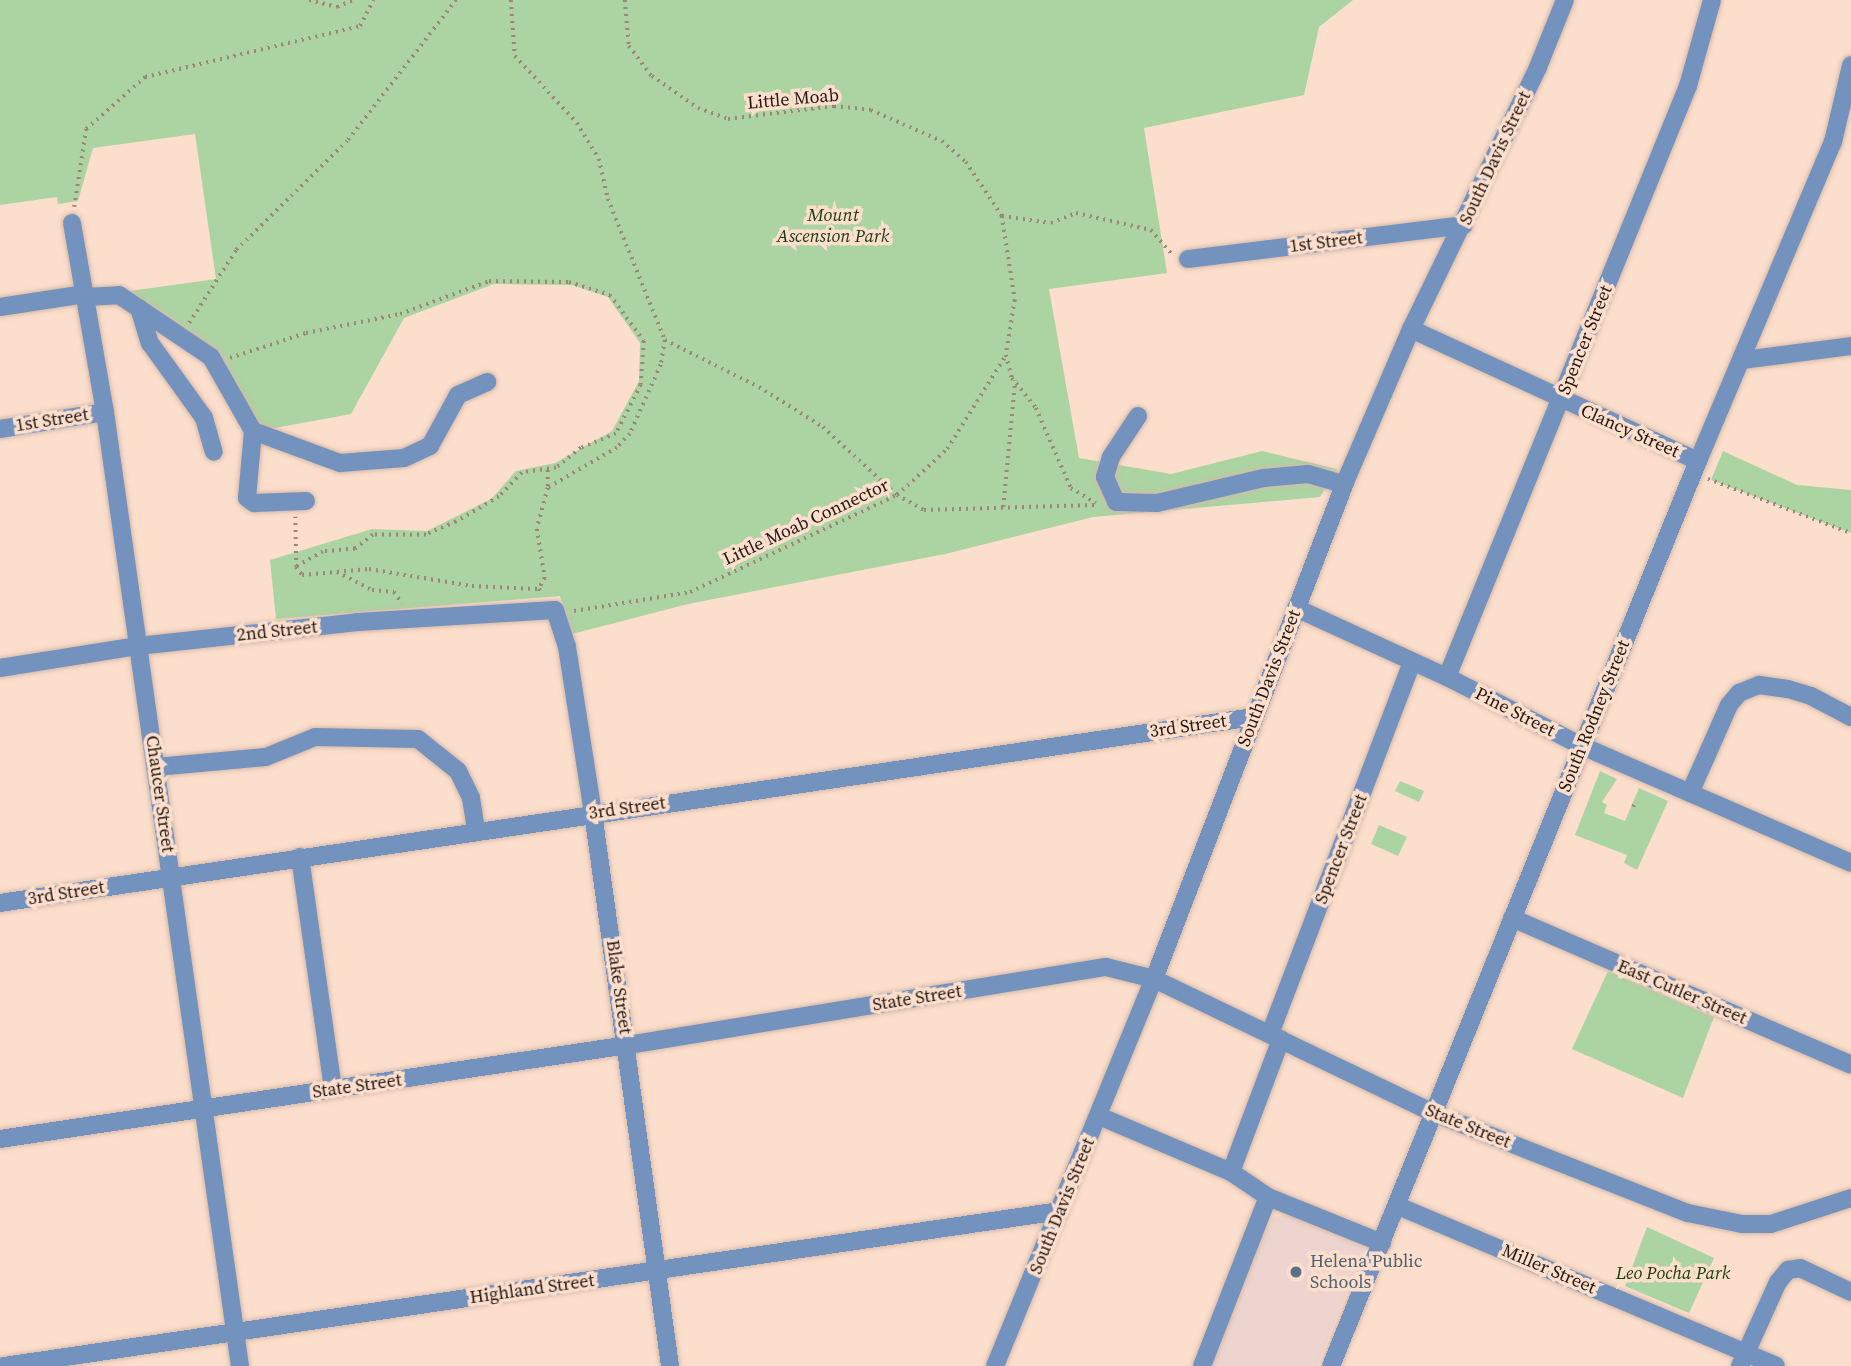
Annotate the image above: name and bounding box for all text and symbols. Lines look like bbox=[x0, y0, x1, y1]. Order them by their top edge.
street label: Little Moab bbox=[746, 84, 840, 114]
street label: South Davis Street bbox=[1455, 88, 1535, 228]
park label: Mount Ascension Park bbox=[777, 205, 889, 248]
street label: 1st Street bbox=[1288, 227, 1364, 257]
street label: Spencer Street bbox=[1553, 282, 1617, 398]
street label: Clancy Street bbox=[1578, 400, 1682, 462]
street label: 1st Street bbox=[14, 404, 90, 436]
street label: Little Moab Connector bbox=[720, 474, 892, 570]
street label: South Davis Street bbox=[1233, 607, 1305, 749]
street label: 2nd Street bbox=[236, 616, 318, 646]
street label: South Rodney Street bbox=[1554, 637, 1634, 795]
street label: Pine Street bbox=[1471, 683, 1559, 741]
street label: 3rd Street bbox=[1148, 710, 1228, 742]
street label: Chaucer Street bbox=[141, 734, 179, 854]
street label: Spencer Street bbox=[1310, 791, 1372, 907]
street label: 3rd Street bbox=[587, 792, 667, 824]
street label: 3rd Street bbox=[26, 876, 106, 910]
street label: Blake Street bbox=[602, 939, 636, 1035]
street label: East Cutler Street bbox=[1614, 955, 1750, 1029]
street label: State Street bbox=[871, 980, 963, 1016]
street label: State Street bbox=[311, 1069, 403, 1103]
street label: State Street bbox=[1422, 1099, 1514, 1153]
street label: South Davis Street bbox=[1025, 1135, 1099, 1277]
street label: Miller Street bbox=[1499, 1240, 1599, 1298]
place label: Helena Public Schools bbox=[1310, 1251, 1422, 1294]
park label: Leo Pocha Park bbox=[1616, 1262, 1730, 1284]
marker: Helena Public Schools bbox=[1288, 1264, 1304, 1280]
street label: Highland Street bbox=[468, 1270, 596, 1308]

